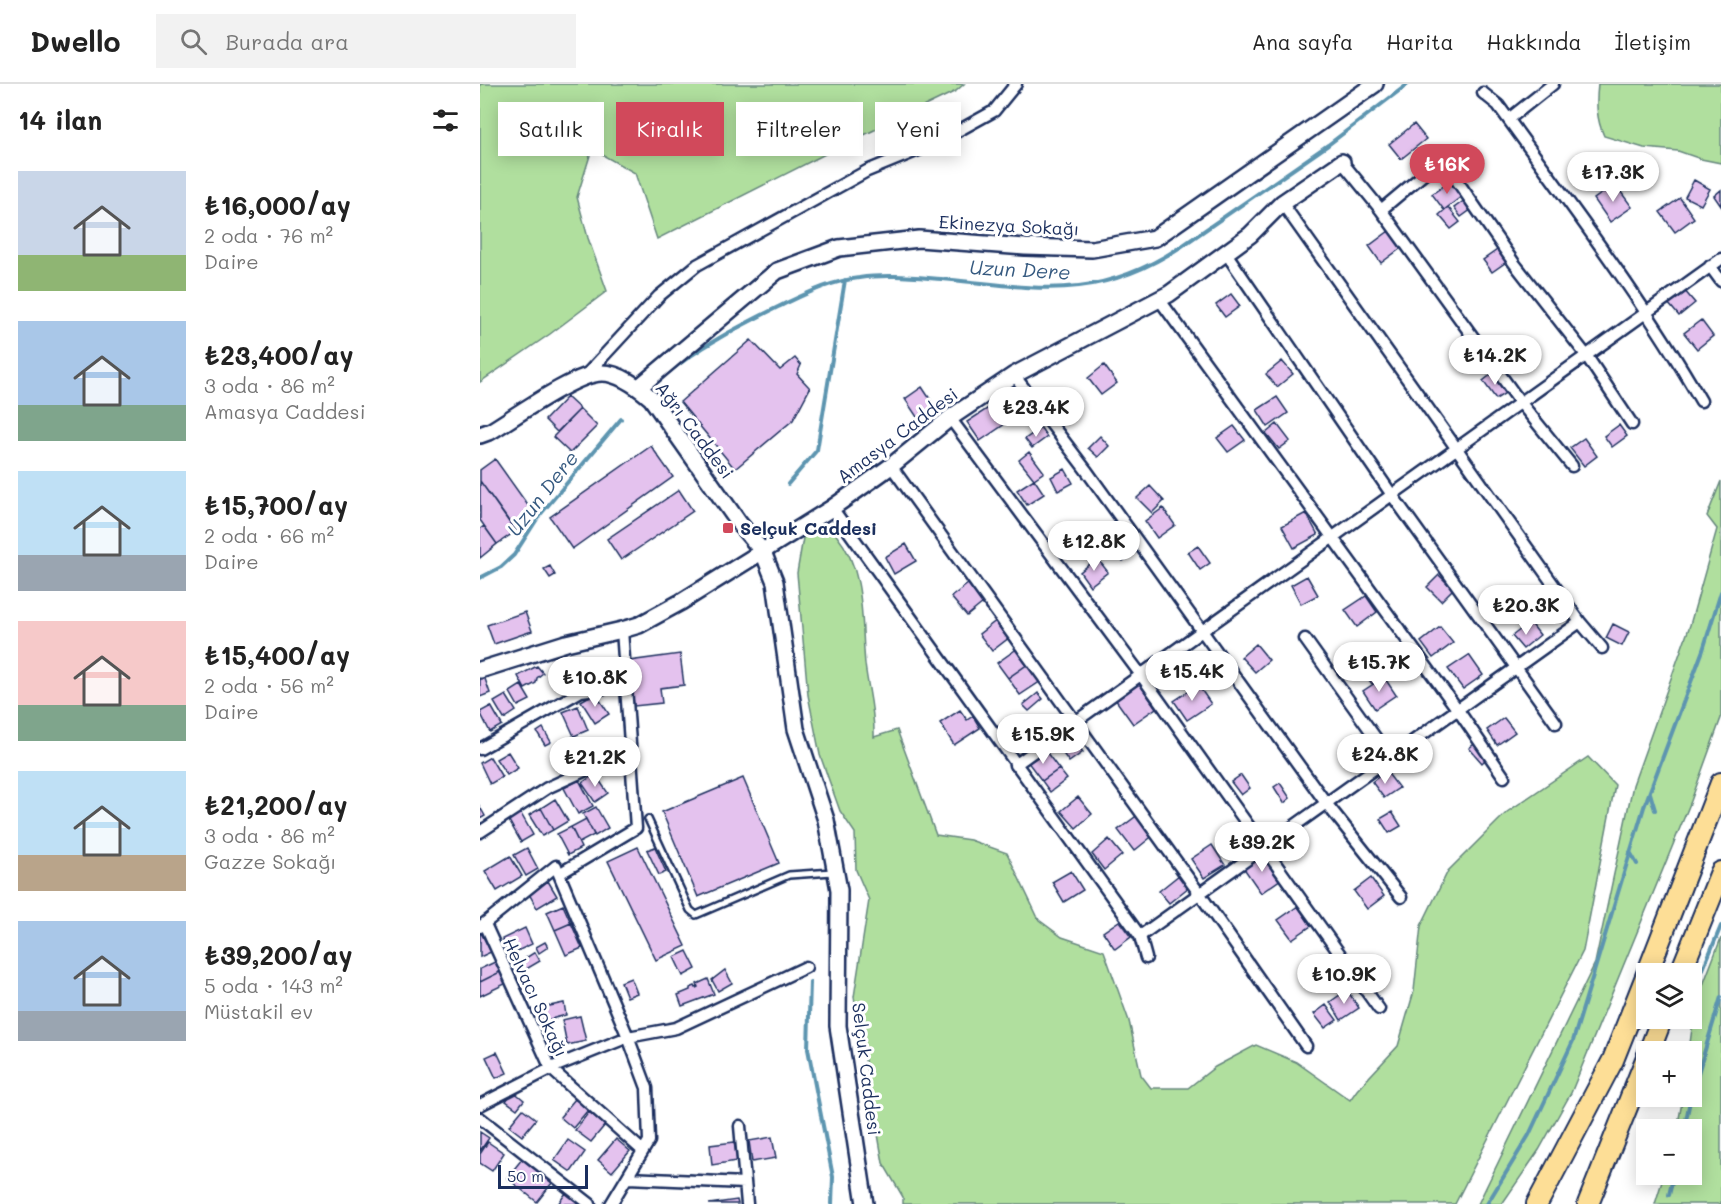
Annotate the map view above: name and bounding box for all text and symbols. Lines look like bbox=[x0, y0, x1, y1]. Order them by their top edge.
search box bbox=[156, 14, 576, 68]
text: Dwello bbox=[30, 23, 120, 59]
icon: search bbox=[177, 25, 210, 58]
text: Burada ara bbox=[225, 27, 349, 56]
text: Ana sayfa bbox=[1252, 28, 1353, 55]
text: Harita bbox=[1386, 28, 1454, 55]
text: Hakkında bbox=[1487, 28, 1581, 55]
text: İletişim bbox=[1614, 28, 1691, 55]
chip: Satılık bbox=[498, 102, 604, 156]
chip: Kiralık bbox=[616, 102, 724, 156]
chip: Filtreler bbox=[736, 102, 863, 156]
chip: Yeni bbox=[875, 102, 961, 156]
text: 14 ilan bbox=[18, 103, 102, 137]
icon: filters bbox=[429, 104, 462, 137]
pin: ₺16K bbox=[1411, 144, 1483, 195]
text: ₺16K bbox=[1424, 150, 1470, 176]
pin: ₺17.3K bbox=[1564, 152, 1662, 203]
text: ₺17.3K bbox=[1581, 158, 1645, 184]
text: ₺16,000/ay bbox=[204, 188, 351, 222]
icon: home bbox=[66, 195, 138, 267]
street label: Ekinezya Sokağı bbox=[938, 209, 1080, 241]
text: 2 oda · 76 m² bbox=[204, 222, 333, 248]
text: Daire bbox=[204, 248, 259, 274]
water label: Uzun Dere bbox=[969, 253, 1071, 285]
pin: ₺14.2K bbox=[1446, 335, 1544, 386]
text: ₺23,400/ay bbox=[204, 338, 354, 372]
text: ₺14.2K bbox=[1463, 341, 1527, 367]
icon: home bbox=[66, 345, 138, 417]
text: 3 oda · 86 m² bbox=[204, 372, 335, 398]
street label: Ağrı Caddesi bbox=[651, 377, 739, 483]
street label: Amasya Caddesi bbox=[832, 382, 962, 488]
pin: ₺23.4K bbox=[987, 387, 1085, 438]
text: ₺23.4K bbox=[1002, 393, 1070, 419]
text: Amasya Caddesi bbox=[204, 398, 366, 424]
water label: Uzun Dere bbox=[501, 445, 583, 541]
text: ₺15,700/ay bbox=[204, 488, 348, 522]
icon: home bbox=[66, 495, 138, 567]
place label: Selçuk Caddesi bbox=[740, 516, 877, 540]
marker: Selçuk Caddesi bbox=[721, 521, 735, 535]
pin: ₺12.8K bbox=[1045, 521, 1143, 572]
text: 2 oda · 66 m² bbox=[204, 522, 334, 548]
text: ₺12.8K bbox=[1062, 527, 1126, 553]
text: Daire bbox=[204, 548, 259, 574]
pin: ₺20.3K bbox=[1477, 585, 1575, 636]
text: ₺20.3K bbox=[1492, 591, 1560, 617]
text: ₺15,400/ay bbox=[204, 638, 350, 672]
pin: ₺15.7K bbox=[1330, 642, 1428, 693]
icon: home bbox=[66, 645, 138, 717]
text: ₺15.7K bbox=[1347, 648, 1411, 674]
pin: ₺15.4K bbox=[1143, 651, 1241, 702]
pin: ₺10.8K bbox=[546, 657, 644, 708]
text: ₺15.4K bbox=[1159, 657, 1225, 683]
text: ₺10.8K bbox=[562, 663, 628, 689]
text: 2 oda · 56 m² bbox=[204, 672, 334, 698]
text: Daire bbox=[204, 698, 259, 724]
pin: ₺15.9K bbox=[994, 714, 1092, 765]
text: ₺15.9K bbox=[1011, 720, 1075, 746]
pin: ₺24.8K bbox=[1336, 734, 1434, 785]
pin: ₺21.2K bbox=[546, 737, 644, 788]
text: ₺24.8K bbox=[1351, 740, 1419, 766]
text: ₺21.2K bbox=[563, 743, 627, 769]
text: ₺21,200/ay bbox=[204, 788, 348, 822]
icon: home bbox=[66, 795, 138, 867]
text: 3 oda · 86 m² bbox=[204, 822, 335, 848]
pin: ₺39.2K bbox=[1213, 822, 1311, 873]
text: ₺39.2K bbox=[1228, 828, 1296, 854]
text: Gazze Sokağı bbox=[204, 848, 336, 874]
street label: Helvacı Sokağı bbox=[498, 934, 574, 1060]
text: ₺39,200/ay bbox=[204, 938, 353, 972]
icon: home bbox=[66, 945, 138, 1017]
pin: ₺10.9K bbox=[1295, 954, 1393, 1005]
text: ₺10.9K bbox=[1311, 960, 1377, 986]
map controls bbox=[1636, 963, 1702, 1185]
button: layers bbox=[1636, 963, 1702, 1029]
text: 5 oda · 143 m² bbox=[204, 972, 343, 998]
text: Müstakil ev bbox=[204, 998, 313, 1024]
street label: Selçuk Caddesi bbox=[847, 1001, 887, 1137]
button: + bbox=[1636, 1041, 1702, 1107]
button: − bbox=[1636, 1119, 1702, 1185]
scale bar bbox=[498, 1162, 588, 1190]
text: 50 m bbox=[507, 1165, 544, 1186]

